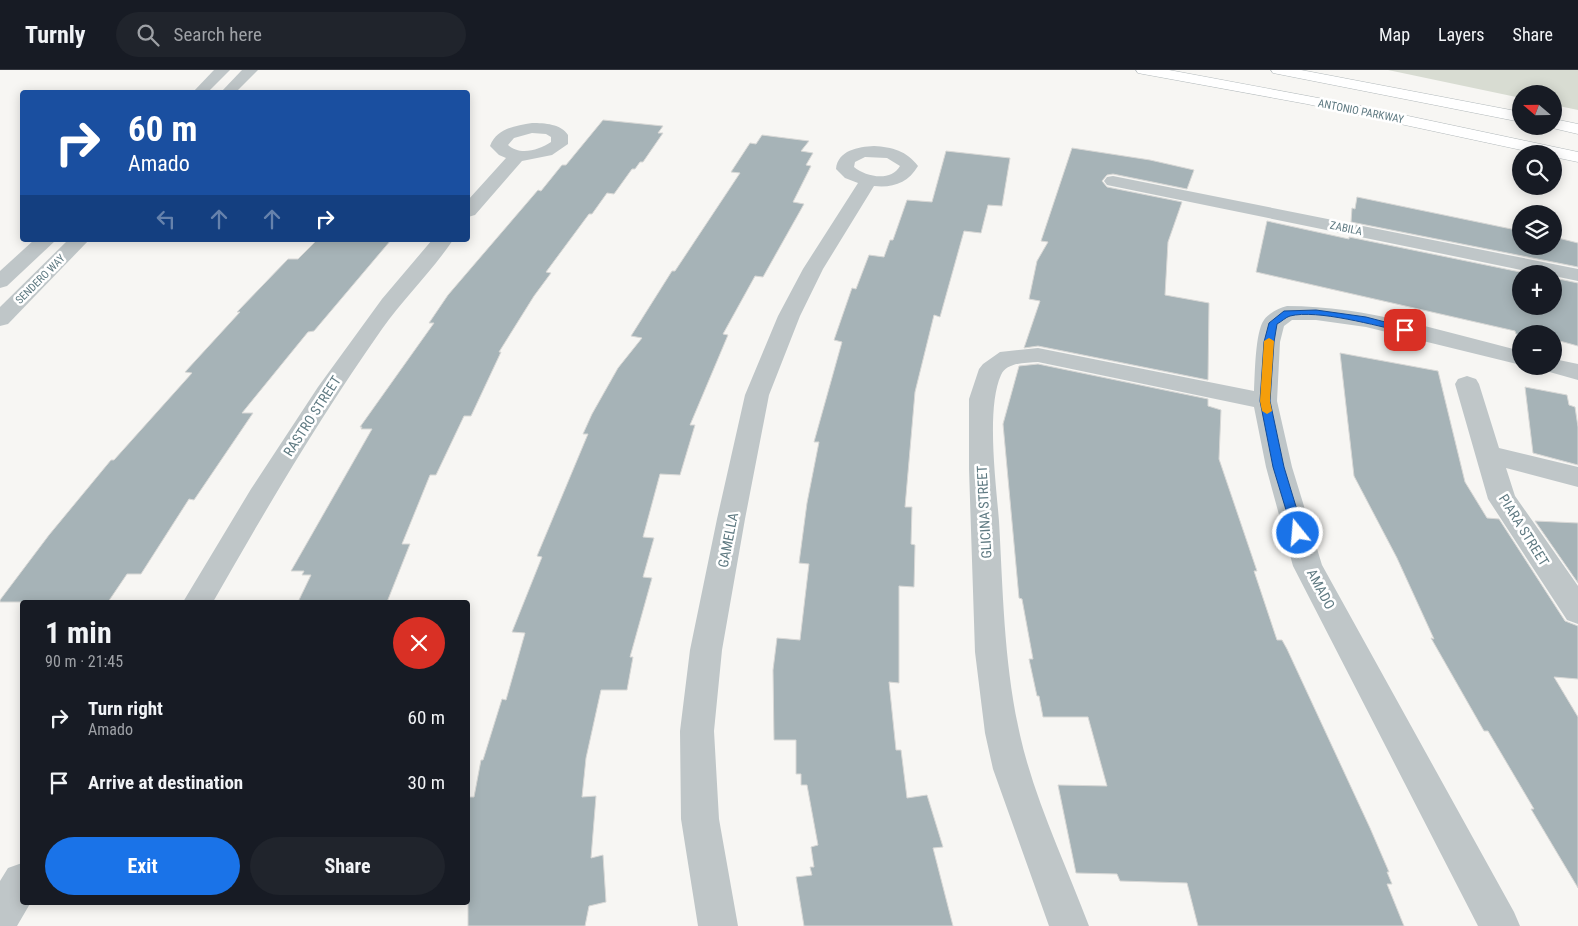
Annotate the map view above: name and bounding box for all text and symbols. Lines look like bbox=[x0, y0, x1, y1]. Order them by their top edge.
search box bbox=[116, 12, 466, 57]
text: Turnly bbox=[25, 21, 86, 49]
icon: search bbox=[134, 21, 162, 49]
text: Search here bbox=[174, 23, 262, 46]
text: Map bbox=[1379, 24, 1410, 45]
text: Layers bbox=[1438, 24, 1485, 45]
text: Share bbox=[1513, 24, 1553, 45]
north arrow bbox=[1512, 85, 1562, 135]
map controls bbox=[1512, 85, 1562, 375]
street label: ANTONIO PARKWAY bbox=[1317, 97, 1405, 126]
text: 60 m bbox=[128, 109, 197, 150]
icon: right bbox=[45, 110, 110, 175]
button: search bbox=[1512, 145, 1562, 195]
text: Amado bbox=[128, 151, 190, 176]
icon: left bbox=[152, 205, 180, 233]
icon: ahead bbox=[205, 205, 233, 233]
icon: ahead bbox=[258, 205, 286, 233]
icon: right bbox=[311, 205, 339, 233]
button: layers bbox=[1512, 205, 1562, 255]
street label: ZABILA bbox=[1329, 219, 1364, 238]
street label: SENDERO WAY bbox=[13, 252, 68, 307]
button: + bbox=[1512, 265, 1562, 315]
pin bbox=[1384, 309, 1426, 351]
icon: arrive bbox=[1391, 316, 1419, 344]
button: − bbox=[1512, 325, 1562, 375]
street label: RASTRO STREET bbox=[280, 373, 344, 459]
street label: GLICINA STREET bbox=[974, 465, 994, 559]
street label: PIARA STREET bbox=[1496, 491, 1552, 569]
position arrow bbox=[1271, 506, 1323, 558]
street label: GAMELLA bbox=[715, 511, 741, 569]
street label: AMADO bbox=[1304, 566, 1338, 612]
text: 1 min bbox=[45, 615, 112, 650]
button: close bbox=[393, 617, 445, 669]
text: 90 m · 21:45 bbox=[45, 652, 123, 671]
text: Turn right bbox=[88, 697, 163, 720]
icon: right bbox=[45, 704, 73, 732]
text: 60 m bbox=[408, 706, 445, 729]
text: Amado bbox=[88, 720, 133, 739]
icon: arrive bbox=[45, 769, 73, 797]
text: Arrive at destination bbox=[88, 771, 243, 794]
text: 30 m bbox=[408, 771, 445, 794]
button: Exit bbox=[45, 837, 240, 895]
button: Share bbox=[250, 837, 445, 895]

